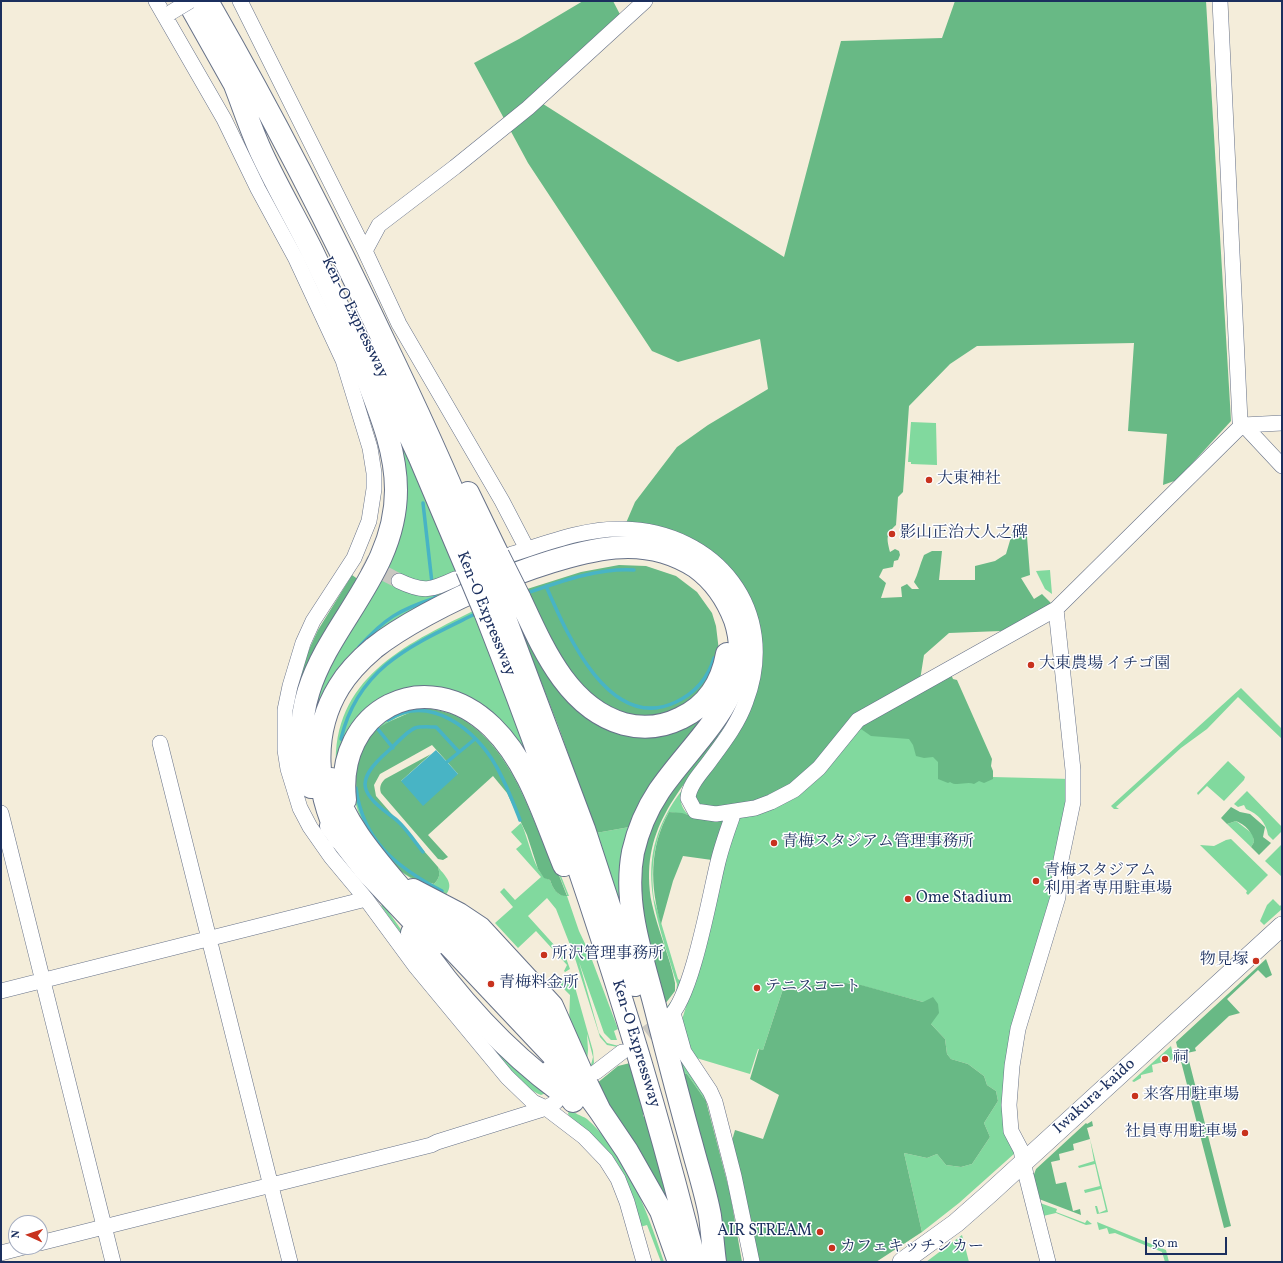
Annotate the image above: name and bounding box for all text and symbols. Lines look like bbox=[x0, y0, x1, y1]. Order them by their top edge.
street label: Ken-O Expressway bbox=[316, 254, 392, 382]
place label: 大東神社 bbox=[937, 470, 1001, 490]
marker: 大東神社 bbox=[924, 475, 934, 485]
place label: 影山正治大人之碑 bbox=[900, 524, 1028, 544]
marker: 影山正治大人之碑 bbox=[887, 529, 897, 539]
street label: Ken-O Expressway bbox=[451, 549, 519, 679]
place label: 大東農場 イチゴ園 bbox=[1039, 655, 1170, 675]
marker: 大東農場 イチゴ園 bbox=[1026, 660, 1036, 670]
place label: 青梅スタジアム管理事務所 bbox=[782, 833, 974, 853]
marker: 青梅スタジアム管理事務所 bbox=[769, 838, 779, 848]
place label: 青梅スタジアム 利用者専用駐車場 bbox=[1044, 862, 1172, 900]
marker: 青梅スタジアム 利用者専用駐車場 bbox=[1031, 876, 1041, 886]
place label: Ome Stadium bbox=[916, 889, 1012, 909]
marker: Ome Stadium bbox=[903, 894, 913, 904]
place label: 所沢管理事務所 bbox=[552, 945, 664, 965]
marker: 所沢管理事務所 bbox=[539, 950, 549, 960]
place label: 物見塚 bbox=[1200, 951, 1248, 971]
marker: 物見塚 bbox=[1251, 956, 1261, 966]
place label: 青梅料金所 bbox=[499, 974, 579, 994]
street label: Ken-O Expressway bbox=[606, 978, 664, 1110]
place label: テニスコート bbox=[765, 978, 861, 998]
marker: 青梅料金所 bbox=[486, 979, 496, 989]
marker: テニスコート bbox=[752, 983, 762, 993]
place label: 祠 bbox=[1173, 1049, 1189, 1069]
marker: 祠 bbox=[1160, 1054, 1170, 1064]
street label: Iwakura-kaido bbox=[1050, 1055, 1140, 1139]
place label: 来客用駐車場 bbox=[1143, 1086, 1239, 1106]
marker: 来客用駐車場 bbox=[1130, 1091, 1140, 1101]
place label: 社員専用駐車場 bbox=[1125, 1123, 1237, 1143]
marker: 社員専用駐車場 bbox=[1240, 1128, 1250, 1138]
north arrow bbox=[8, 1215, 48, 1255]
place label: AIR STREAM bbox=[717, 1222, 812, 1242]
marker: AIR STREAM bbox=[815, 1227, 825, 1237]
scale bar bbox=[1147, 1229, 1229, 1255]
text: N bbox=[9, 1230, 24, 1239]
text: 50 m bbox=[1152, 1236, 1178, 1252]
place label: カフェキッチンカー bbox=[840, 1238, 984, 1258]
marker: カフェキッチンカー bbox=[827, 1243, 837, 1253]

